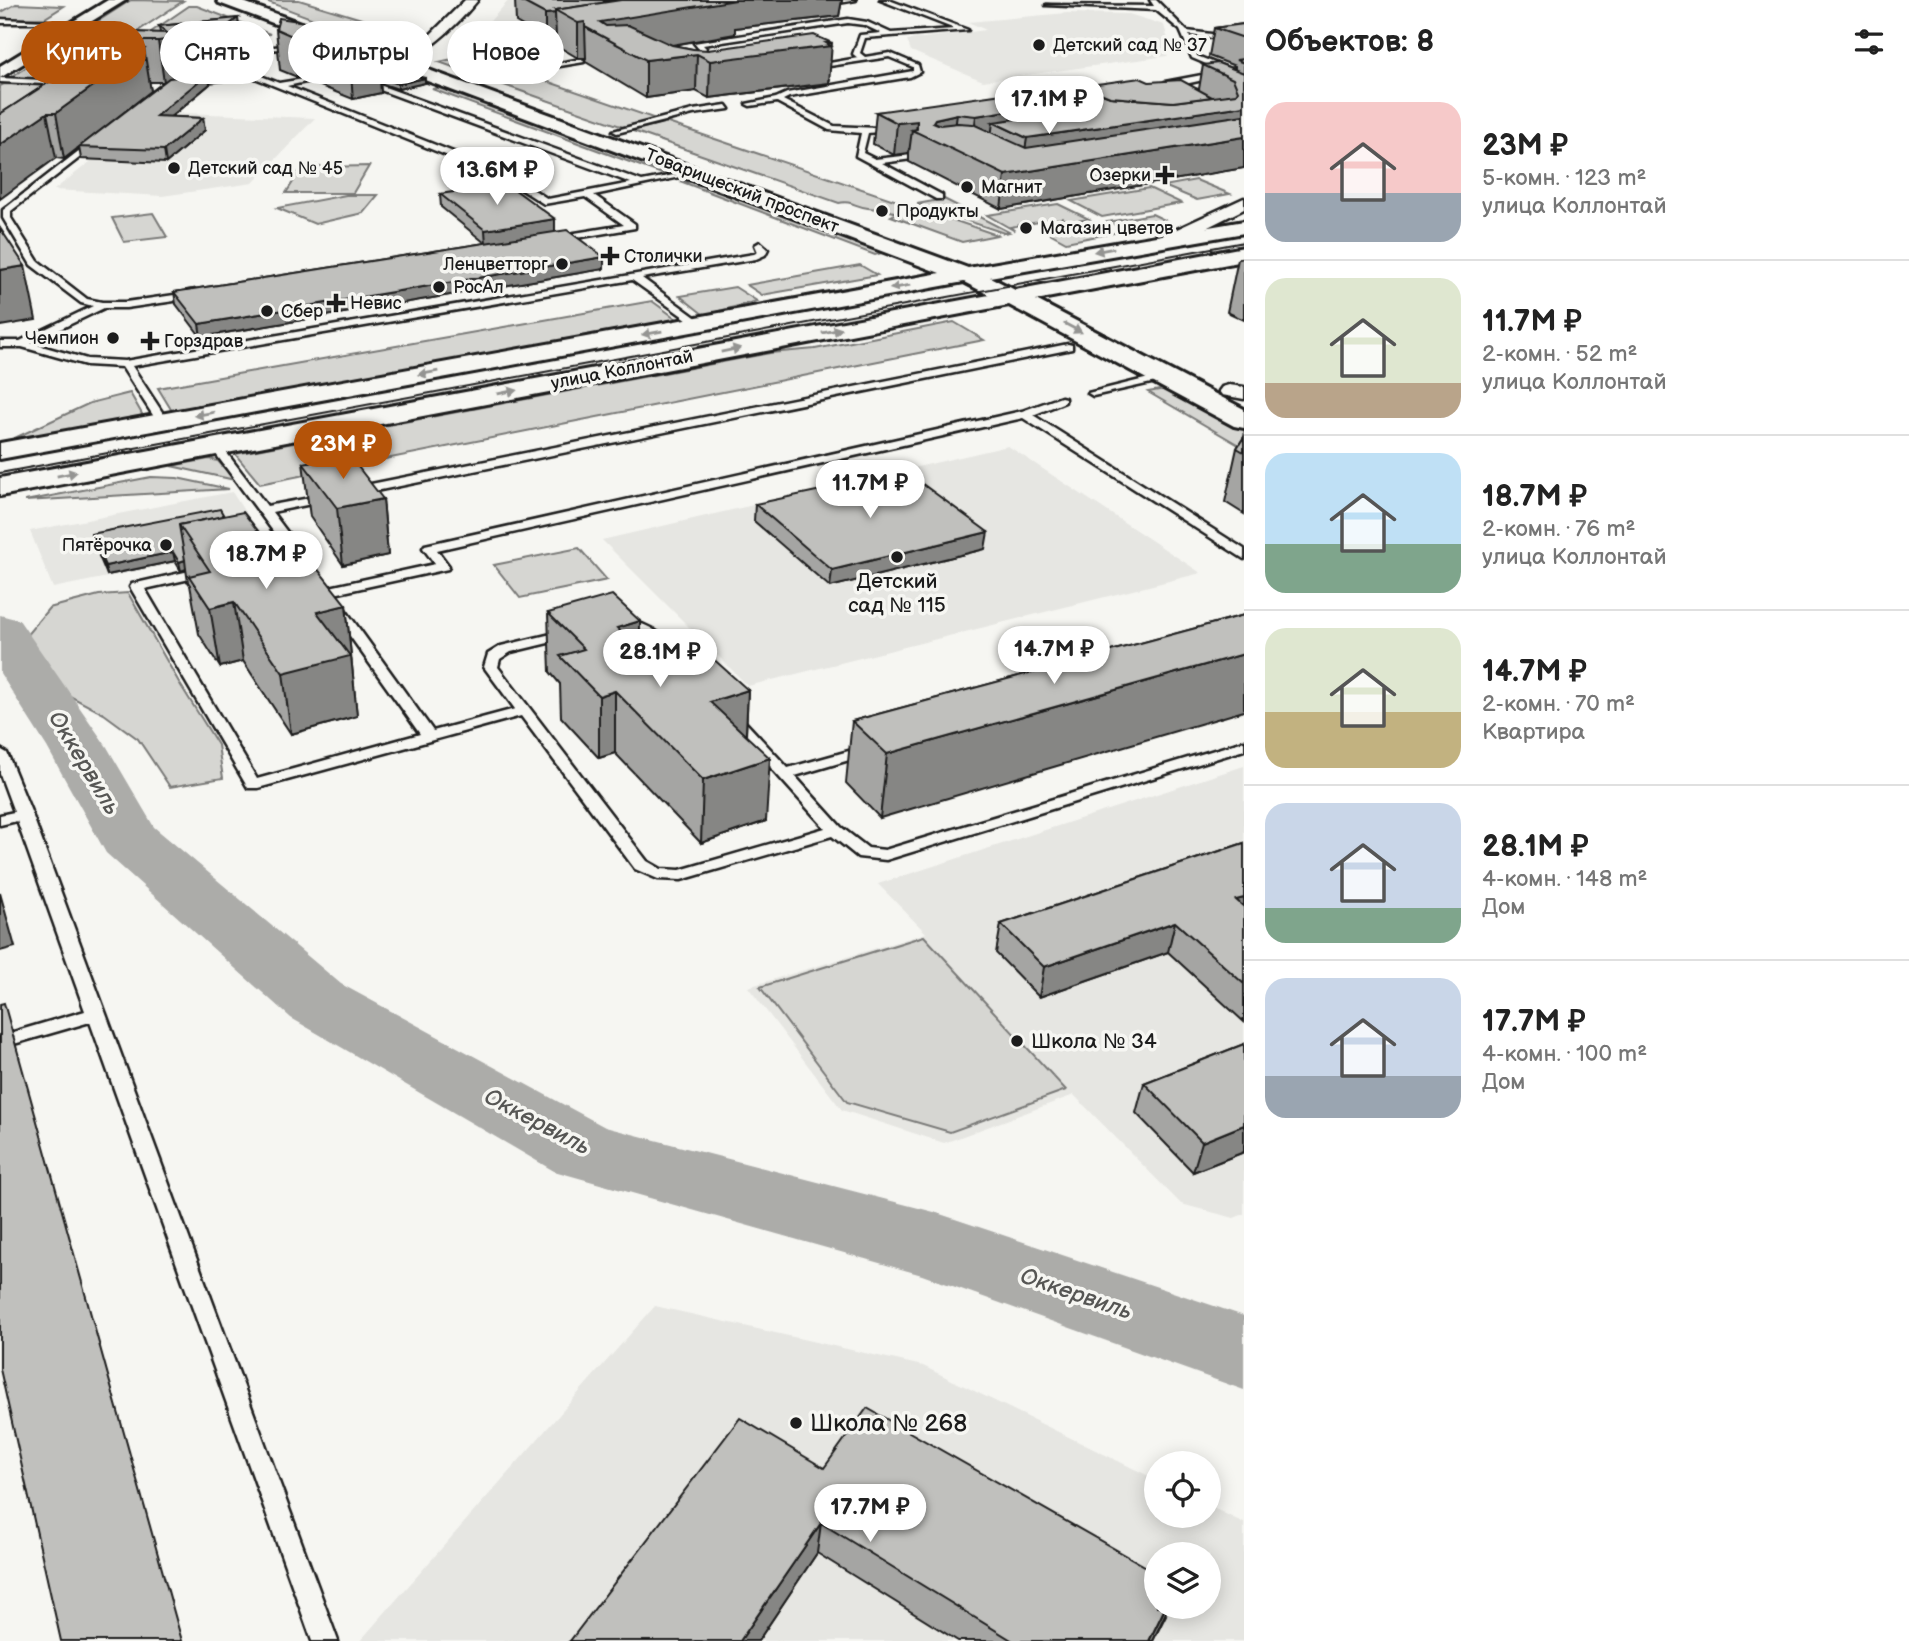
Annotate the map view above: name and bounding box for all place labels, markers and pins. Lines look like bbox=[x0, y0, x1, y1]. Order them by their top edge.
place label: Детский сад № 37 bbox=[1053, 35, 1207, 56]
marker: Детский сад № 37 bbox=[1031, 37, 1047, 53]
pin: 17.1M ₽ bbox=[984, 76, 1114, 136]
pin: 13.6M ₽ bbox=[432, 148, 562, 207]
place label: Детский сад № 45 bbox=[188, 158, 343, 179]
marker: Детский сад № 45 bbox=[166, 160, 182, 176]
place label: Озерки bbox=[1090, 165, 1151, 186]
marker: Озерки bbox=[1157, 167, 1173, 183]
place label: Магнит bbox=[981, 177, 1043, 198]
marker: Магнит bbox=[959, 179, 975, 195]
place label: Продукты bbox=[896, 201, 979, 222]
marker: Продукты bbox=[874, 203, 890, 219]
place label: Магазин цветов bbox=[1040, 218, 1174, 239]
marker: Магазин цветов bbox=[1018, 220, 1034, 236]
place label: Столички bbox=[624, 246, 703, 267]
marker: Столички bbox=[602, 248, 618, 264]
place label: Ленцветторг bbox=[442, 254, 548, 275]
marker: Ленцветторг bbox=[554, 256, 570, 272]
place label: РосАл bbox=[453, 277, 504, 298]
marker: РосАл bbox=[431, 279, 447, 295]
place label: Невис bbox=[350, 293, 402, 314]
marker: Невис bbox=[328, 295, 344, 311]
place label: Сбер bbox=[281, 301, 323, 322]
marker: Сбер bbox=[259, 303, 275, 319]
place label: Чемпион bbox=[25, 328, 99, 349]
marker: Чемпион bbox=[105, 330, 121, 346]
place label: Горздрав bbox=[164, 331, 244, 352]
marker: Горздрав bbox=[142, 333, 158, 349]
pin: 23M ₽ bbox=[294, 421, 392, 481]
pin: 11.7M ₽ bbox=[805, 461, 935, 520]
pin: 18.7M ₽ bbox=[201, 532, 331, 591]
place label: Пятёрочка bbox=[62, 535, 152, 556]
marker: Пятёрочка bbox=[158, 537, 174, 553]
marker: Детский сад № 115 bbox=[889, 549, 905, 565]
place label: Детский сад № 115 bbox=[848, 569, 946, 618]
pin: 14.7M ₽ bbox=[989, 626, 1119, 686]
pin: 28.1M ₽ bbox=[595, 630, 725, 689]
place label: Школа № 34 bbox=[1031, 1029, 1157, 1054]
marker: Школа № 34 bbox=[1009, 1033, 1025, 1049]
place label: Школа № 268 bbox=[810, 1409, 967, 1438]
marker: Школа № 268 bbox=[788, 1415, 804, 1431]
pin: 17.7M ₽ bbox=[805, 1484, 935, 1544]

